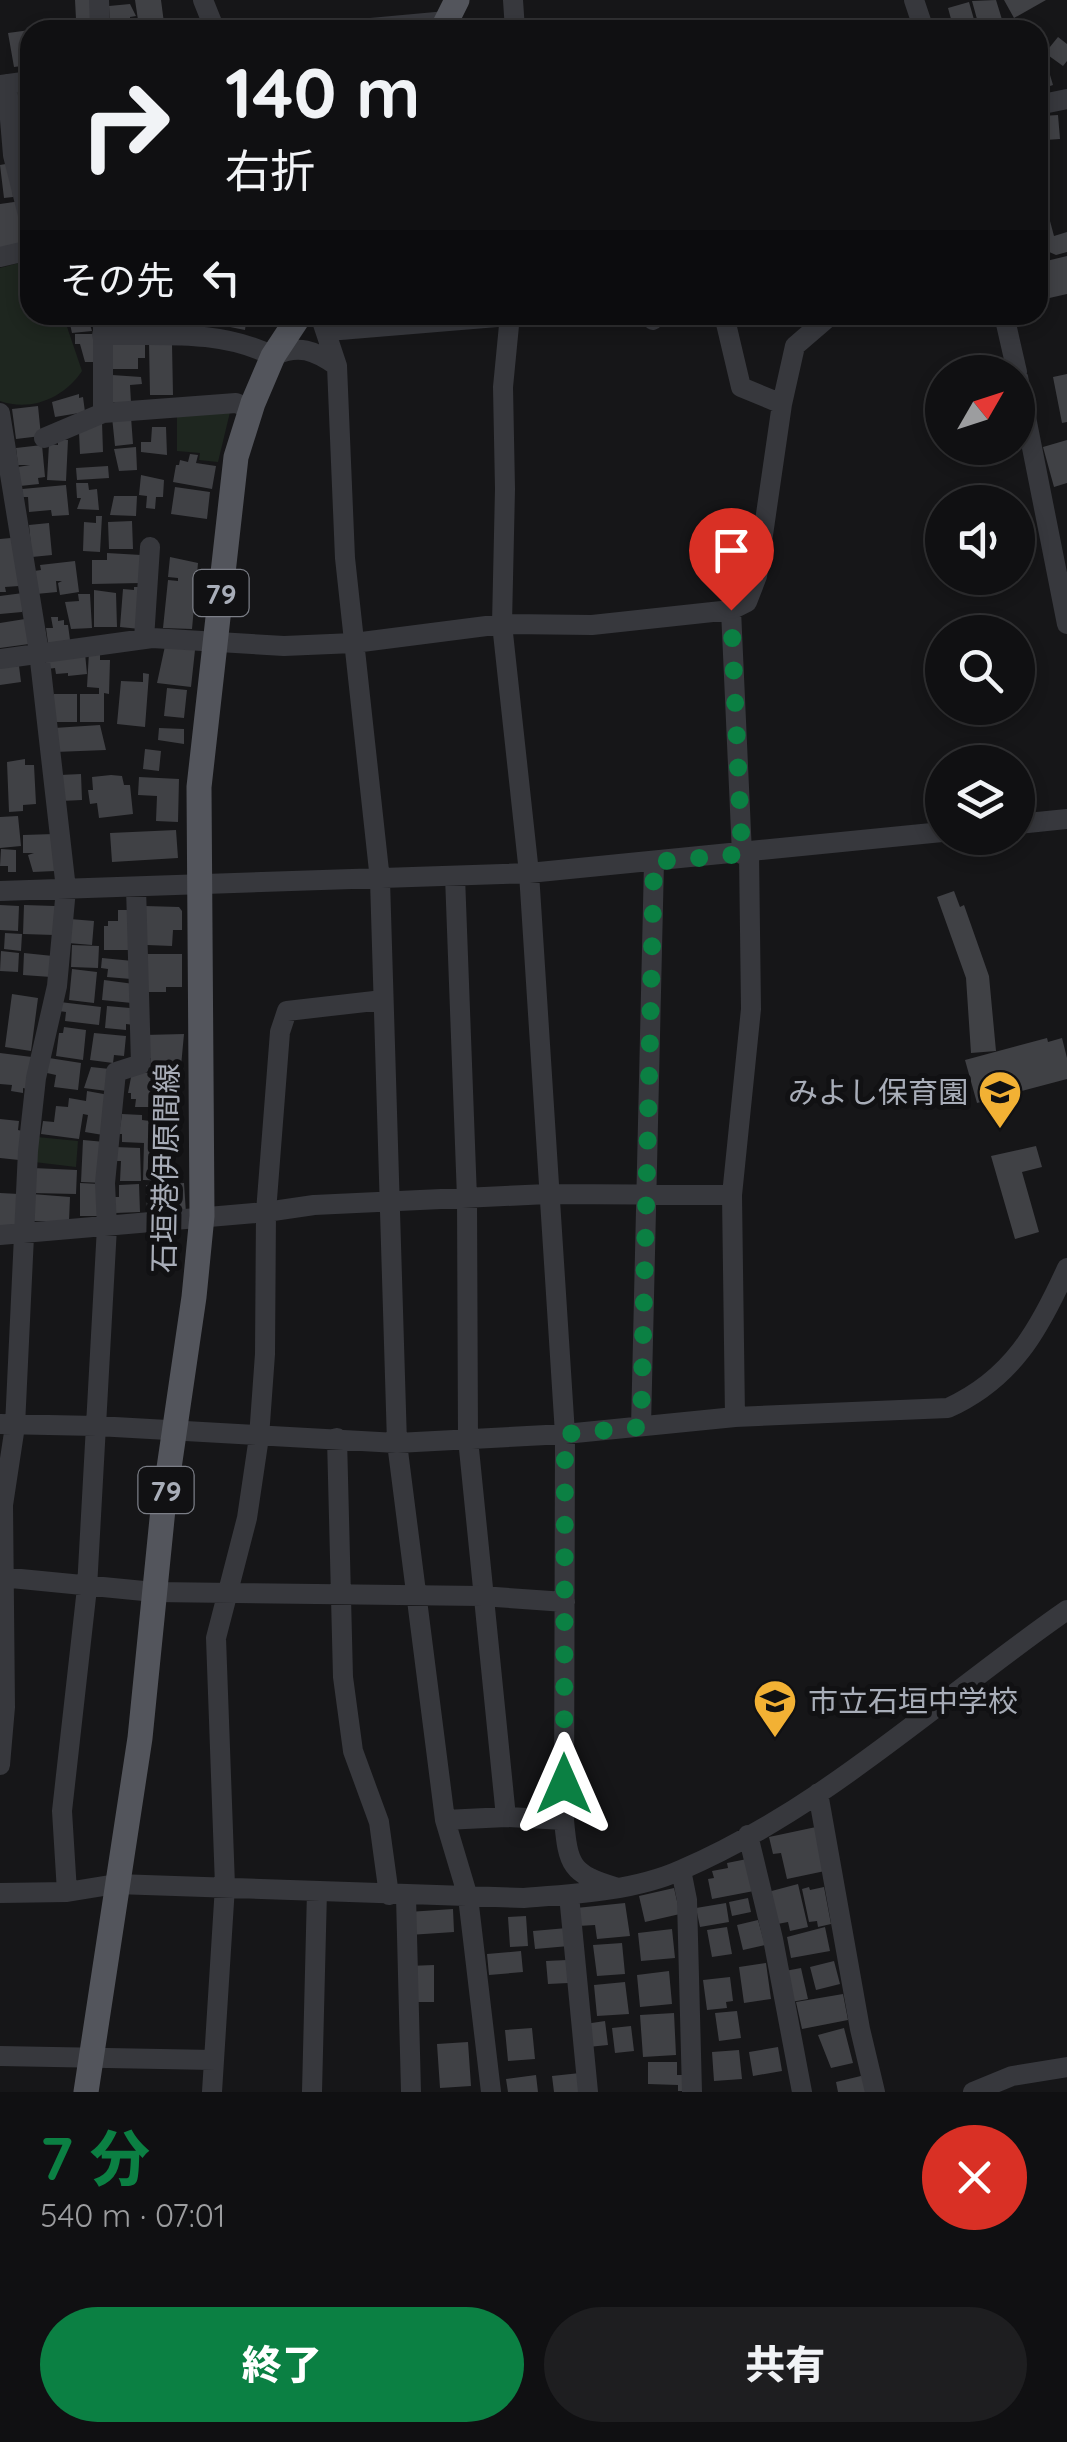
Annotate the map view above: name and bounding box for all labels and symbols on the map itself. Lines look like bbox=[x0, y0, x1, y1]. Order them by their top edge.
north arrow bbox=[925, 355, 1035, 465]
pin bbox=[689, 508, 774, 611]
road number: 79 bbox=[194, 570, 248, 616]
street label: 石垣港伊原間線 bbox=[144, 1063, 186, 1273]
school or university icon: みよし保育園 bbox=[977, 1069, 1023, 1130]
place label: みよし保育園 bbox=[788, 1073, 968, 1111]
road number: 79 bbox=[138, 1467, 194, 1513]
school or university icon: 市立石垣中学校 bbox=[752, 1678, 798, 1739]
place label: 市立石垣中学校 bbox=[808, 1682, 1018, 1720]
position arrow bbox=[512, 1732, 616, 1836]

